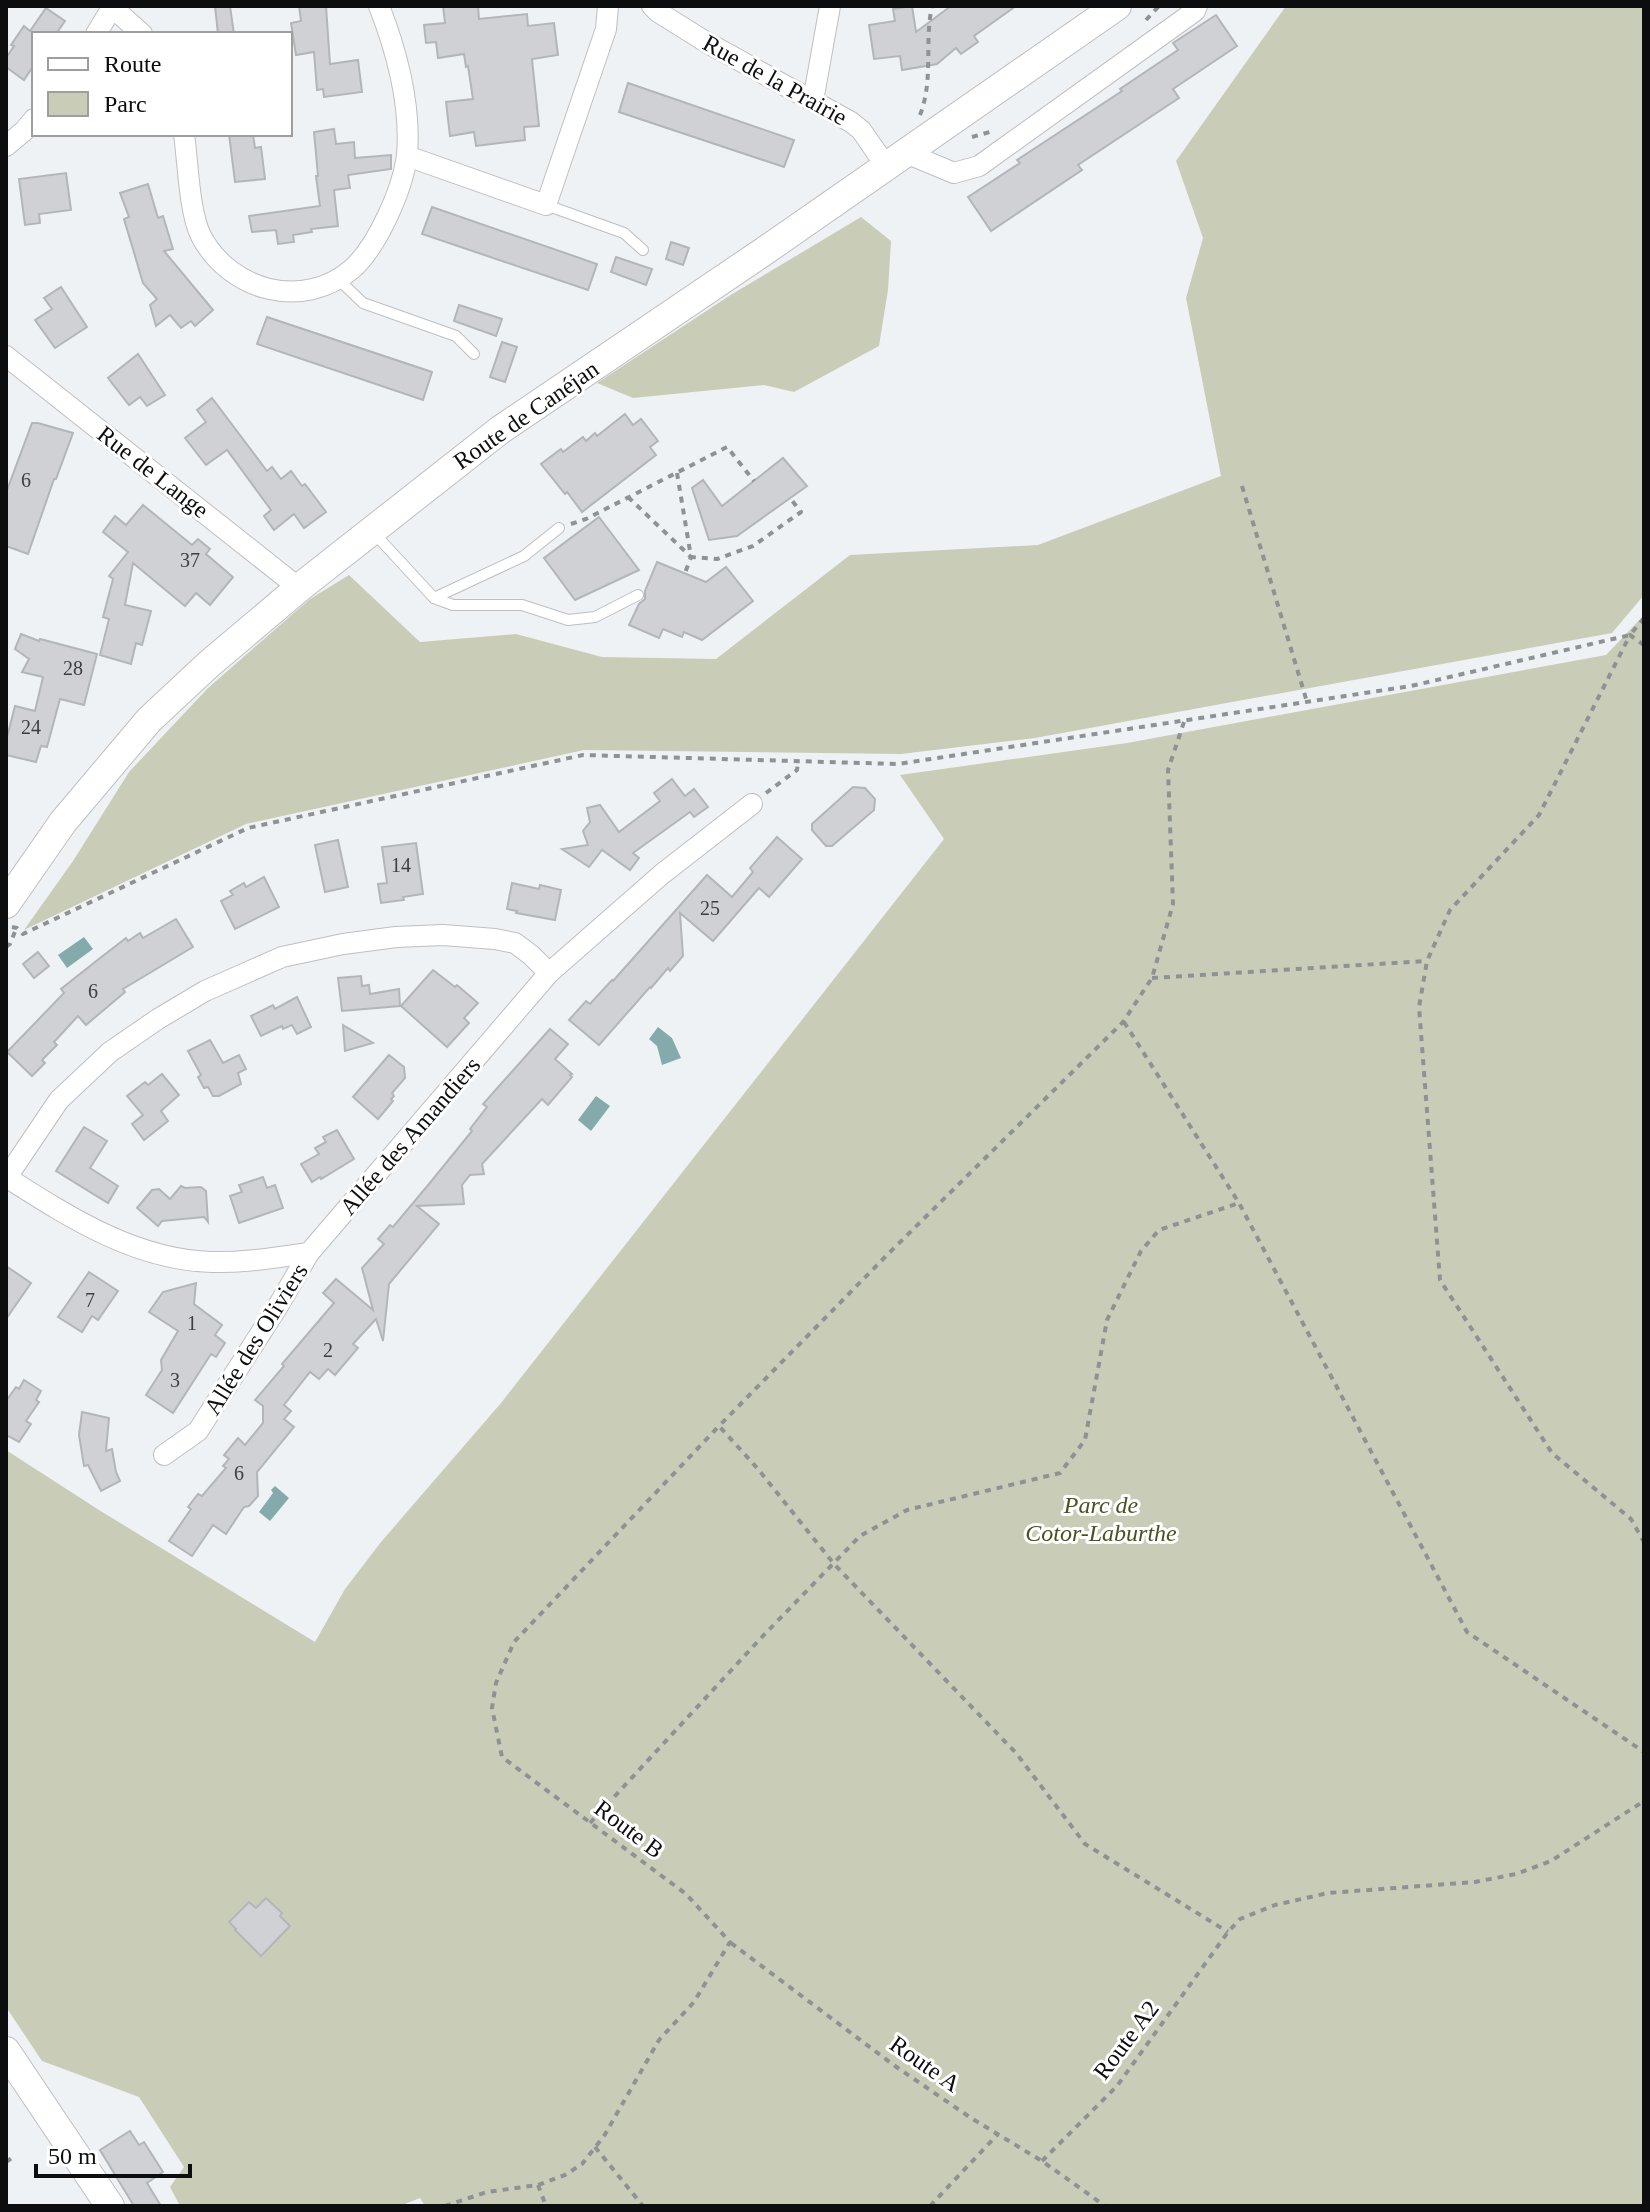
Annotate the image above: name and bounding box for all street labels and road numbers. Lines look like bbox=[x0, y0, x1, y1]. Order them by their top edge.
street label: Rue de la Prairie bbox=[698, 30, 852, 130]
street label: Route de Canéjan bbox=[449, 355, 603, 475]
street label: Rue de Lange bbox=[92, 421, 214, 523]
street label: Allée des Amandiers bbox=[335, 1052, 485, 1220]
street label: Allée des Oliviers bbox=[199, 1259, 313, 1419]
street label: Route B bbox=[589, 1795, 669, 1863]
street label: Route A2 bbox=[1088, 1996, 1164, 2084]
street label: Route A bbox=[885, 2031, 965, 2098]

